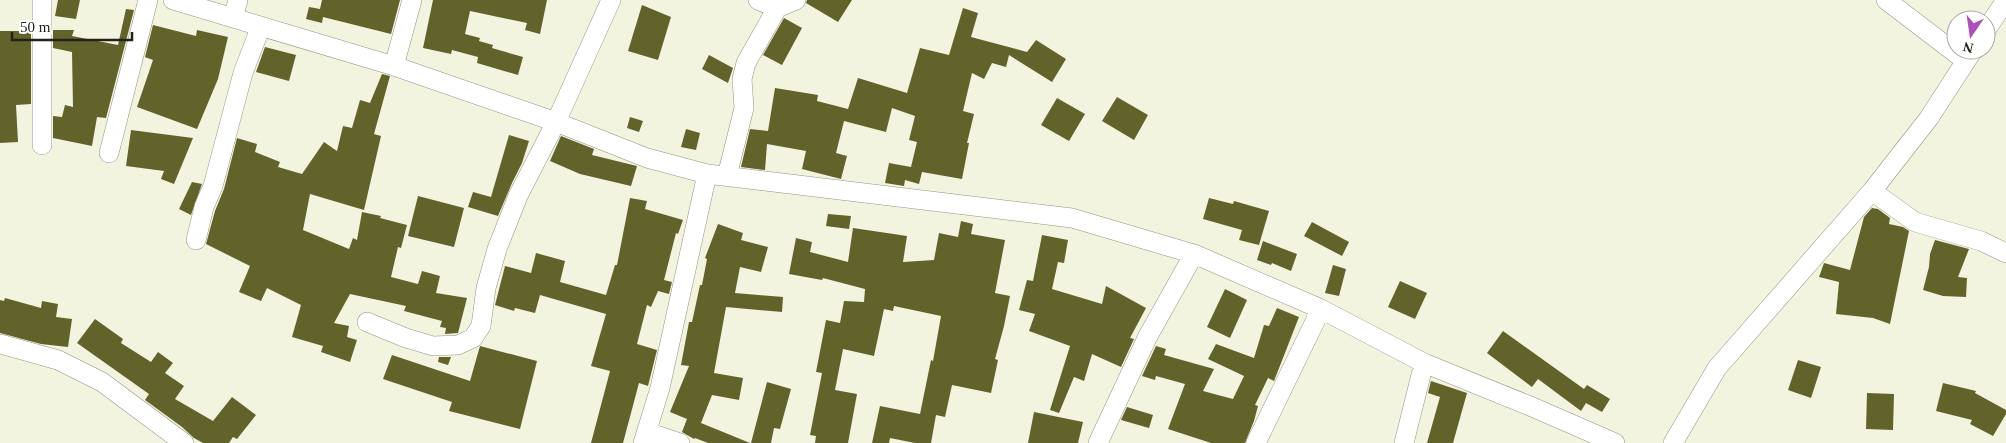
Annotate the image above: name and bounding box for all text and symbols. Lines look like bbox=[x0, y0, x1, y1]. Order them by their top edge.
scale bar bbox=[12, 10, 132, 42]
north arrow bbox=[1946, 10, 1996, 60]
text: 50 m bbox=[20, 19, 51, 35]
text: N bbox=[1962, 39, 1975, 56]

